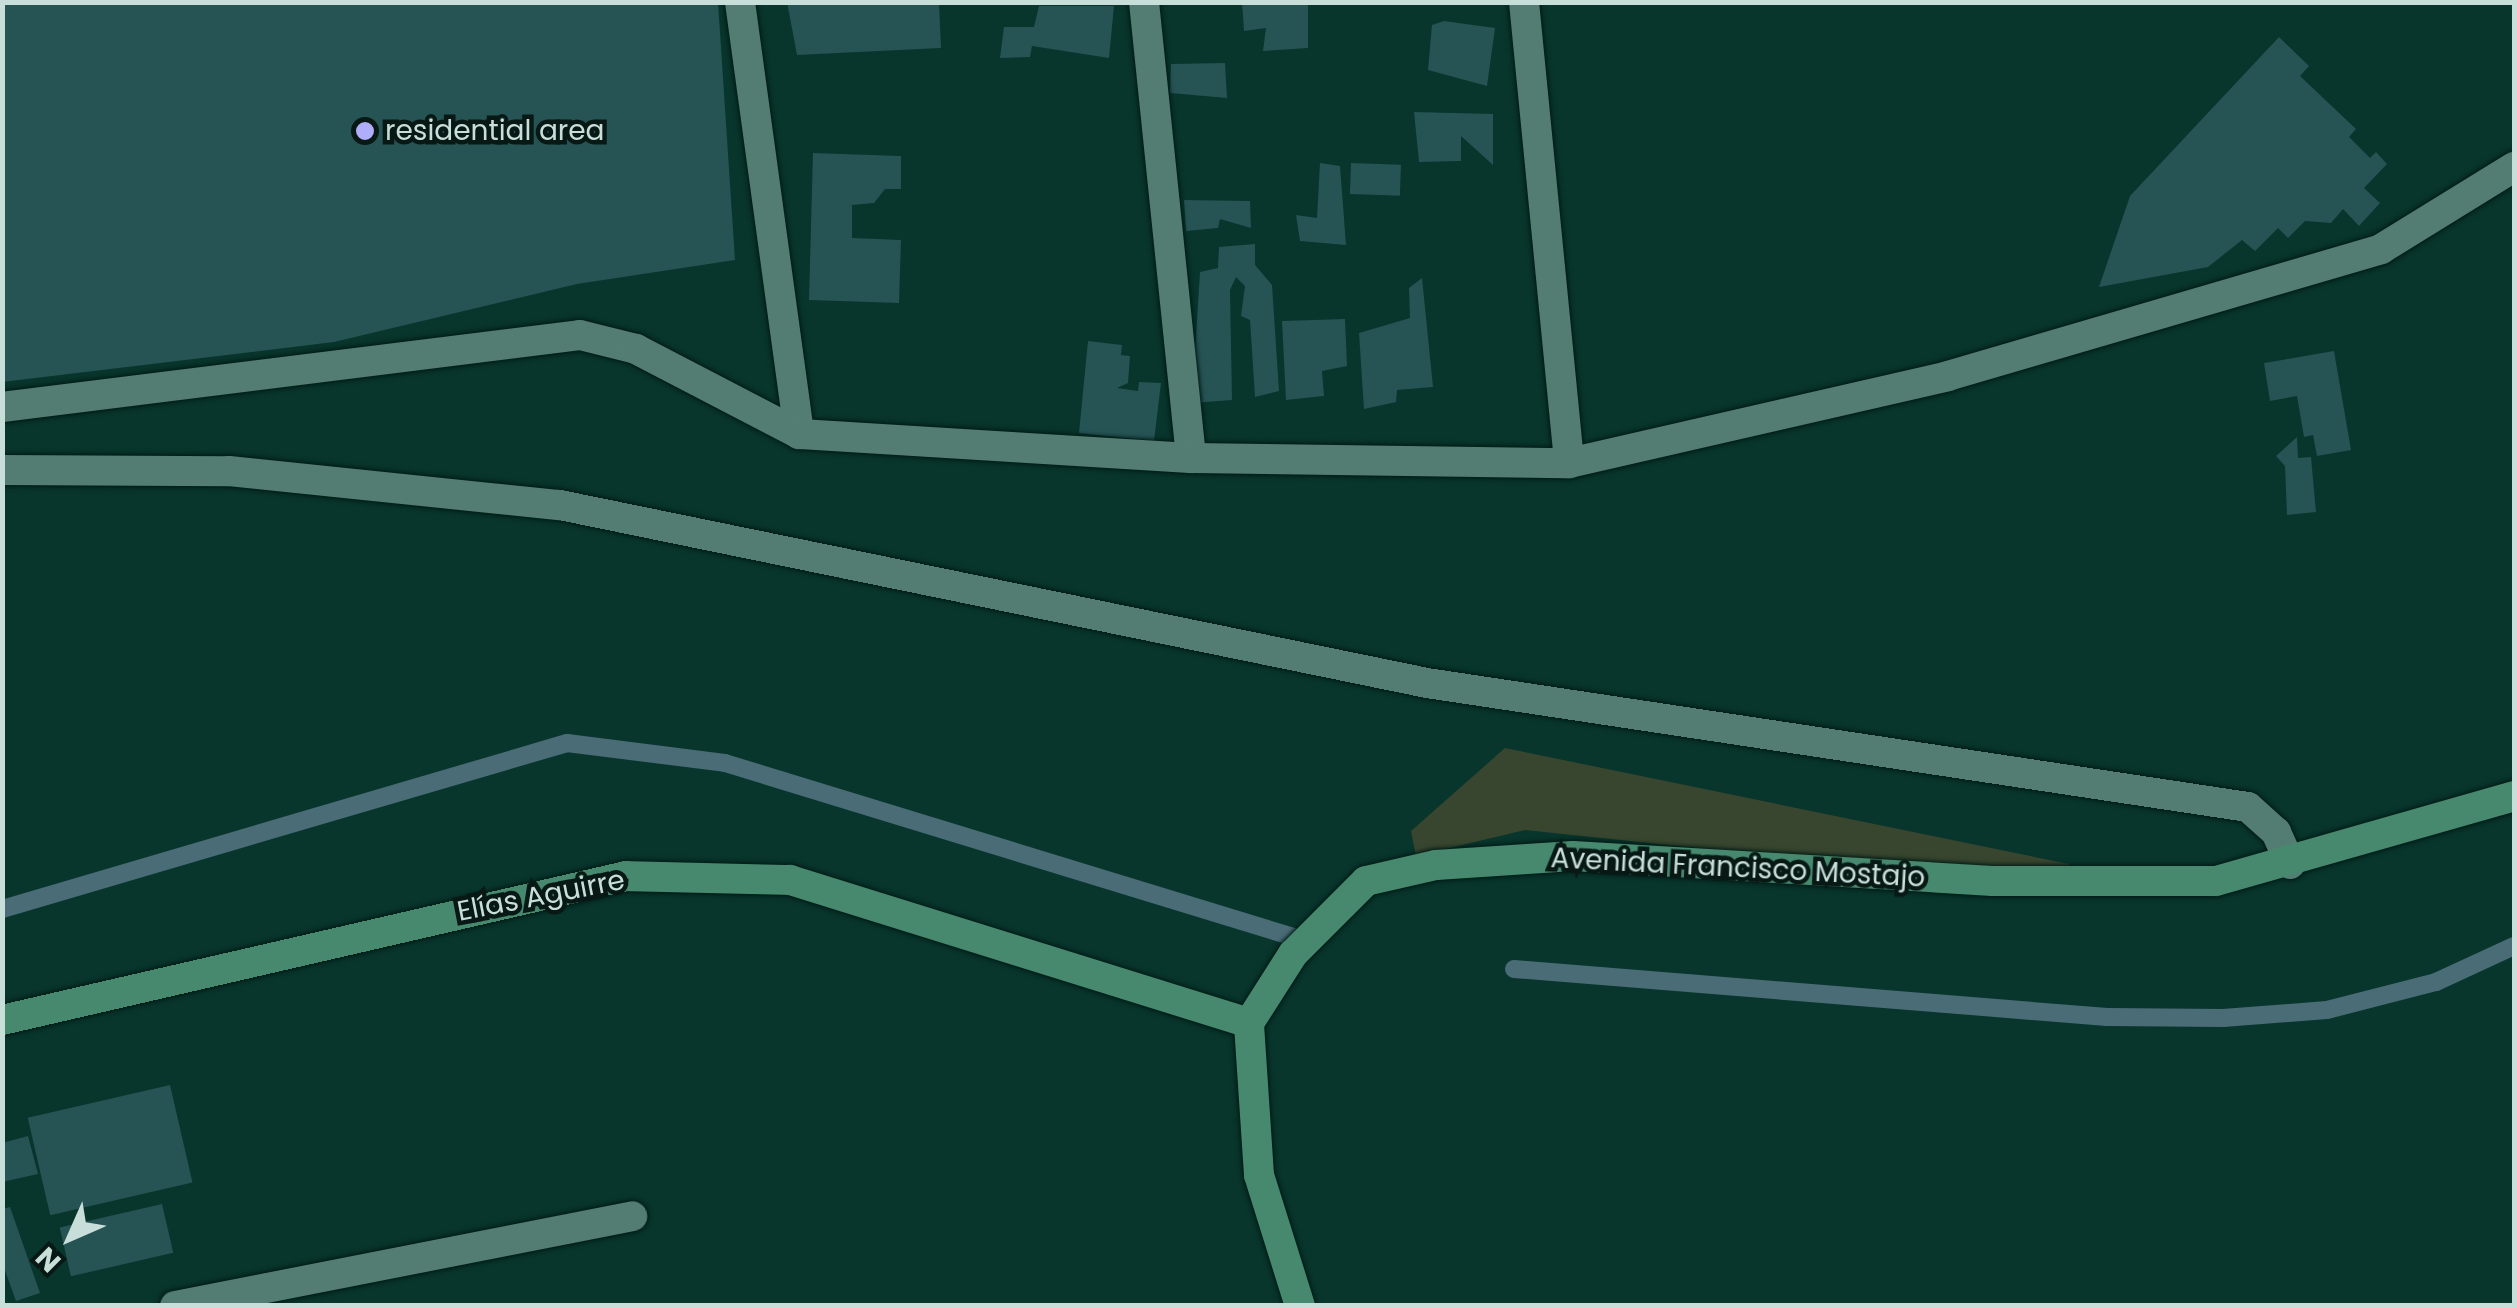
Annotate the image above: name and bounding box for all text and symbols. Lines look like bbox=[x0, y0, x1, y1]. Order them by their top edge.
place label: residential area bbox=[385, 114, 605, 148]
marker: residential area bbox=[354, 120, 376, 142]
street label: Avenida Francisco Mostajo bbox=[1550, 841, 1926, 895]
street label: Elías Aguirre bbox=[454, 863, 628, 929]
north arrow bbox=[20, 1188, 120, 1288]
text: N bbox=[27, 1238, 70, 1281]

